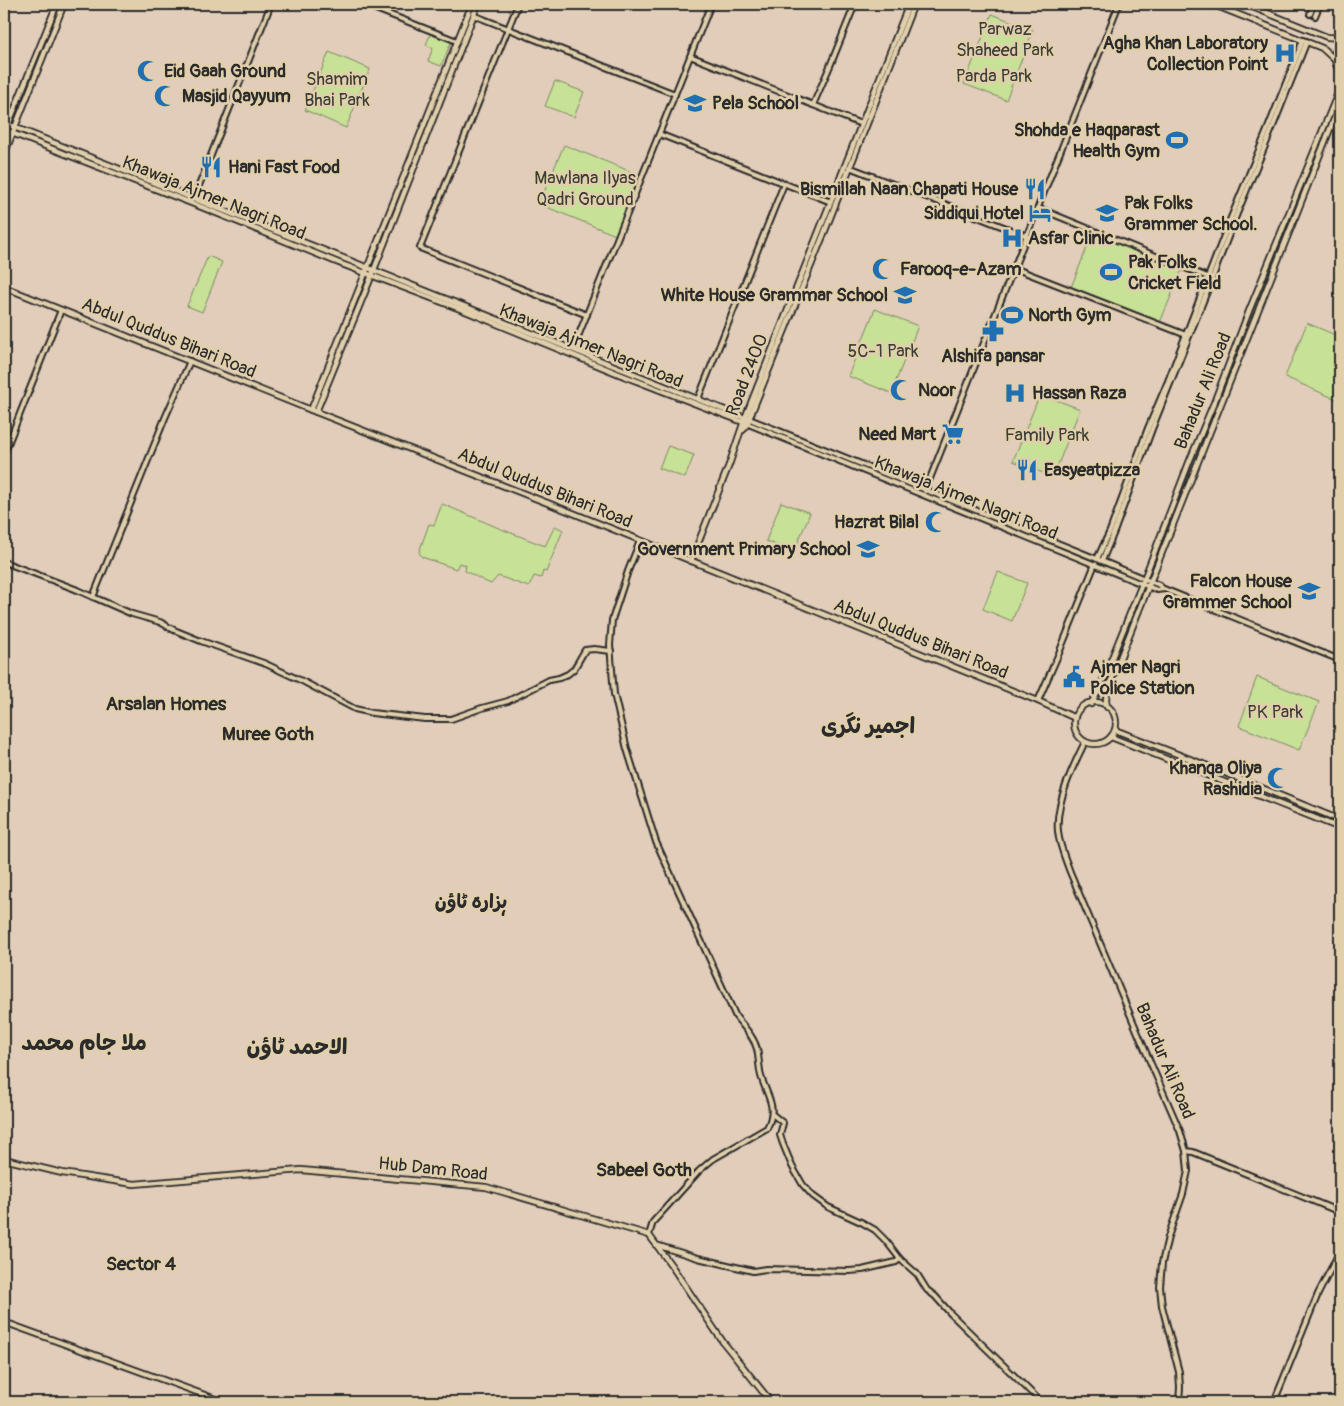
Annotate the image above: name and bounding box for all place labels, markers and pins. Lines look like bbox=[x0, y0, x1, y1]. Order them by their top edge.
place label: Agha Khan Laboratory Collection Point bbox=[1103, 32, 1269, 76]
hospital icon: Agha Khan Laboratory Collection Point bbox=[1272, 40, 1298, 66]
mosque icon: Eid Gaah Ground bbox=[135, 58, 161, 84]
place label: Eid Gaah Ground bbox=[164, 60, 286, 83]
mosque icon: Masjid Qayyum bbox=[152, 83, 178, 109]
place label: Masjid Qayyum bbox=[182, 85, 291, 108]
school or university icon: Pela School bbox=[682, 90, 708, 116]
place label: Pela School bbox=[712, 92, 799, 115]
place label: Shohda e Haqparast Health Gym bbox=[1014, 119, 1161, 163]
sports icon: Shohda e Haqparast Health Gym bbox=[1164, 127, 1190, 153]
restaurant icon: Hani Fast Food bbox=[198, 154, 224, 180]
place label: Hani Fast Food bbox=[228, 156, 340, 179]
restaurant icon: Bismillah Naan Chapati House bbox=[1022, 176, 1048, 202]
place label: Bismillah Naan Chapati House bbox=[800, 178, 1019, 201]
place label: Pak Folks Grammer School. bbox=[1124, 192, 1258, 236]
hotel icon: Siddiqui Hotel bbox=[1027, 200, 1053, 226]
school or university icon: Pak Folks Grammer School. bbox=[1094, 200, 1120, 226]
place label: Siddiqui Hotel bbox=[923, 202, 1024, 225]
hospital icon: Asfar Clinic bbox=[999, 225, 1025, 251]
place label: Asfar Clinic bbox=[1028, 227, 1114, 250]
place label: Pak Folks Cricket Field bbox=[1128, 251, 1222, 295]
mosque icon: Farooq-e-Azam bbox=[870, 256, 896, 282]
place label: Farooq-e-Azam bbox=[900, 258, 1021, 281]
sports icon: Pak Folks Cricket Field bbox=[1098, 259, 1124, 285]
school or university icon: White House Grammar School bbox=[892, 282, 918, 308]
place label: White House Grammar School bbox=[661, 284, 888, 307]
sports icon: North Gym bbox=[999, 302, 1025, 328]
place label: North Gym bbox=[1028, 304, 1111, 327]
pharmacy icon: Alshifa pansar bbox=[980, 318, 1006, 344]
place label: Alshifa pansar bbox=[941, 345, 1045, 368]
mosque icon: Noor bbox=[888, 377, 914, 403]
place label: Noor bbox=[918, 379, 956, 402]
hospital icon: Hassan Raza bbox=[1002, 380, 1028, 406]
place label: Hassan Raza bbox=[1032, 382, 1127, 405]
supermarket icon: Need Mart bbox=[940, 421, 966, 447]
place label: Need Mart bbox=[858, 423, 937, 446]
restaurant icon: Easyeatpizza bbox=[1014, 457, 1040, 483]
place label: Easyeatpizza bbox=[1044, 459, 1141, 482]
mosque icon: Hazrat Bilal bbox=[923, 509, 949, 535]
place label: Hazrat Bilal bbox=[834, 511, 919, 534]
school or university icon: Government Primary School bbox=[855, 536, 881, 562]
place label: Government Primary School bbox=[637, 538, 851, 561]
place label: Falcon House Grammer School bbox=[1162, 570, 1293, 614]
school or university icon: Falcon House Grammer School bbox=[1296, 578, 1322, 604]
place label: Ajmer Nagri Police Station bbox=[1090, 656, 1195, 700]
public building icon: Ajmer Nagri Police Station bbox=[1061, 664, 1087, 690]
place label: Khanqa Oliya Rashidia bbox=[1169, 757, 1263, 801]
mosque icon: Khanqa Oliya Rashidia bbox=[1265, 765, 1291, 791]

